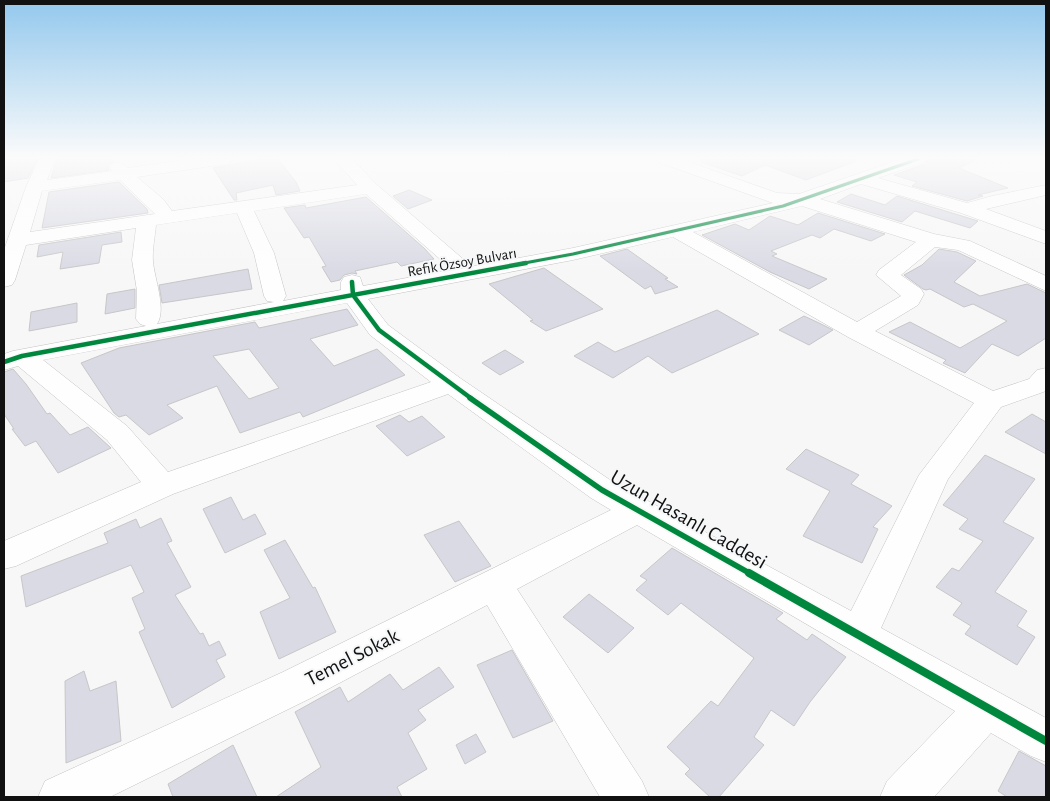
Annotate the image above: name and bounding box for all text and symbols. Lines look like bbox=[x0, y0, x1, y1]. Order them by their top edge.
street label: Refik Özsoy Bulvarı bbox=[406, 244, 518, 279]
street label: Uzun Hasanlı Caddesi bbox=[607, 466, 771, 573]
street label: Temel Sokak bbox=[302, 625, 403, 690]

